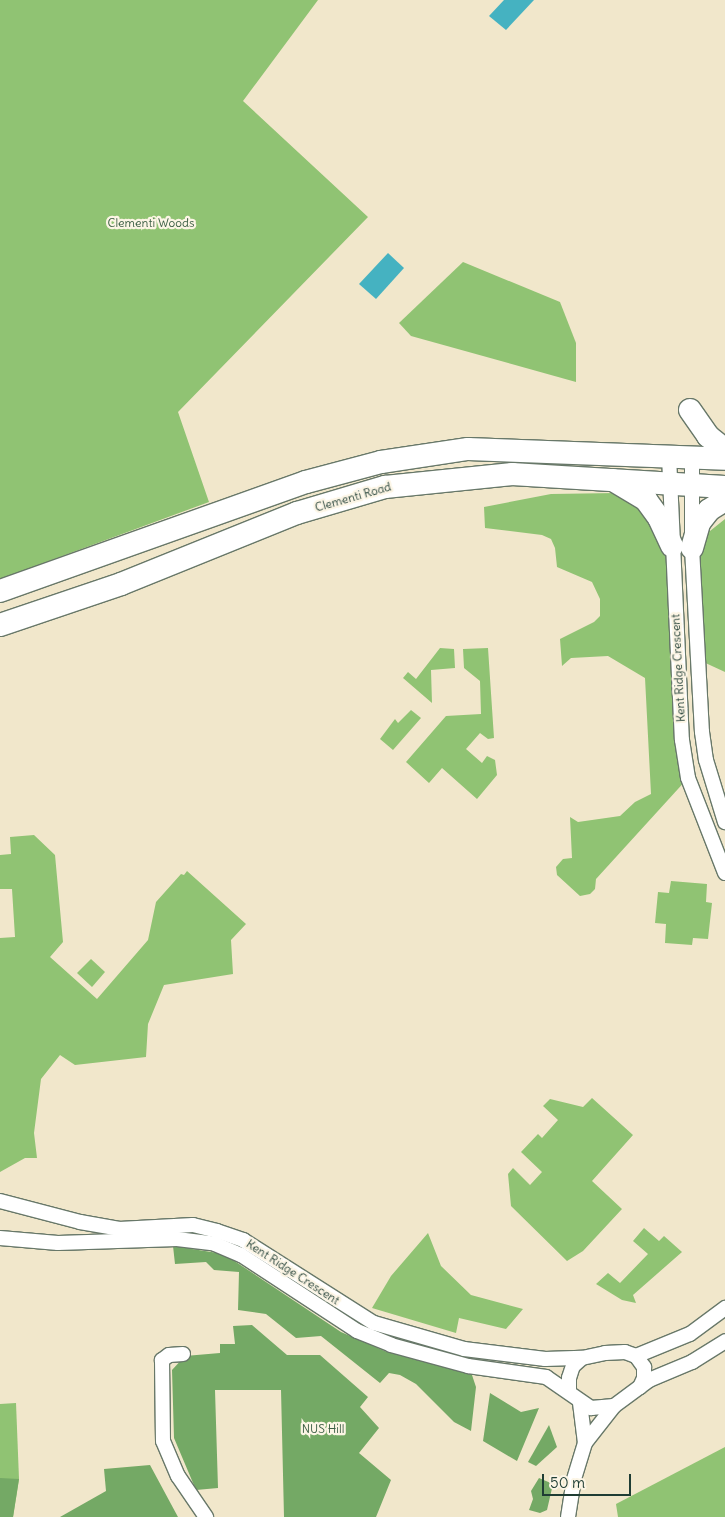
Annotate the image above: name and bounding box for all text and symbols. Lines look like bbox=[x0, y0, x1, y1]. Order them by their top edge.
park label: Clementi Woods bbox=[108, 216, 194, 230]
street label: Clementi Road bbox=[313, 479, 393, 515]
street label: Kent Ridge Crescent bbox=[668, 614, 688, 722]
street label: Kent Ridge Crescent bbox=[244, 1236, 342, 1308]
park label: NUS Hill bbox=[302, 1422, 344, 1436]
scale bar bbox=[545, 1464, 634, 1496]
text: 50 m bbox=[550, 1473, 585, 1492]

